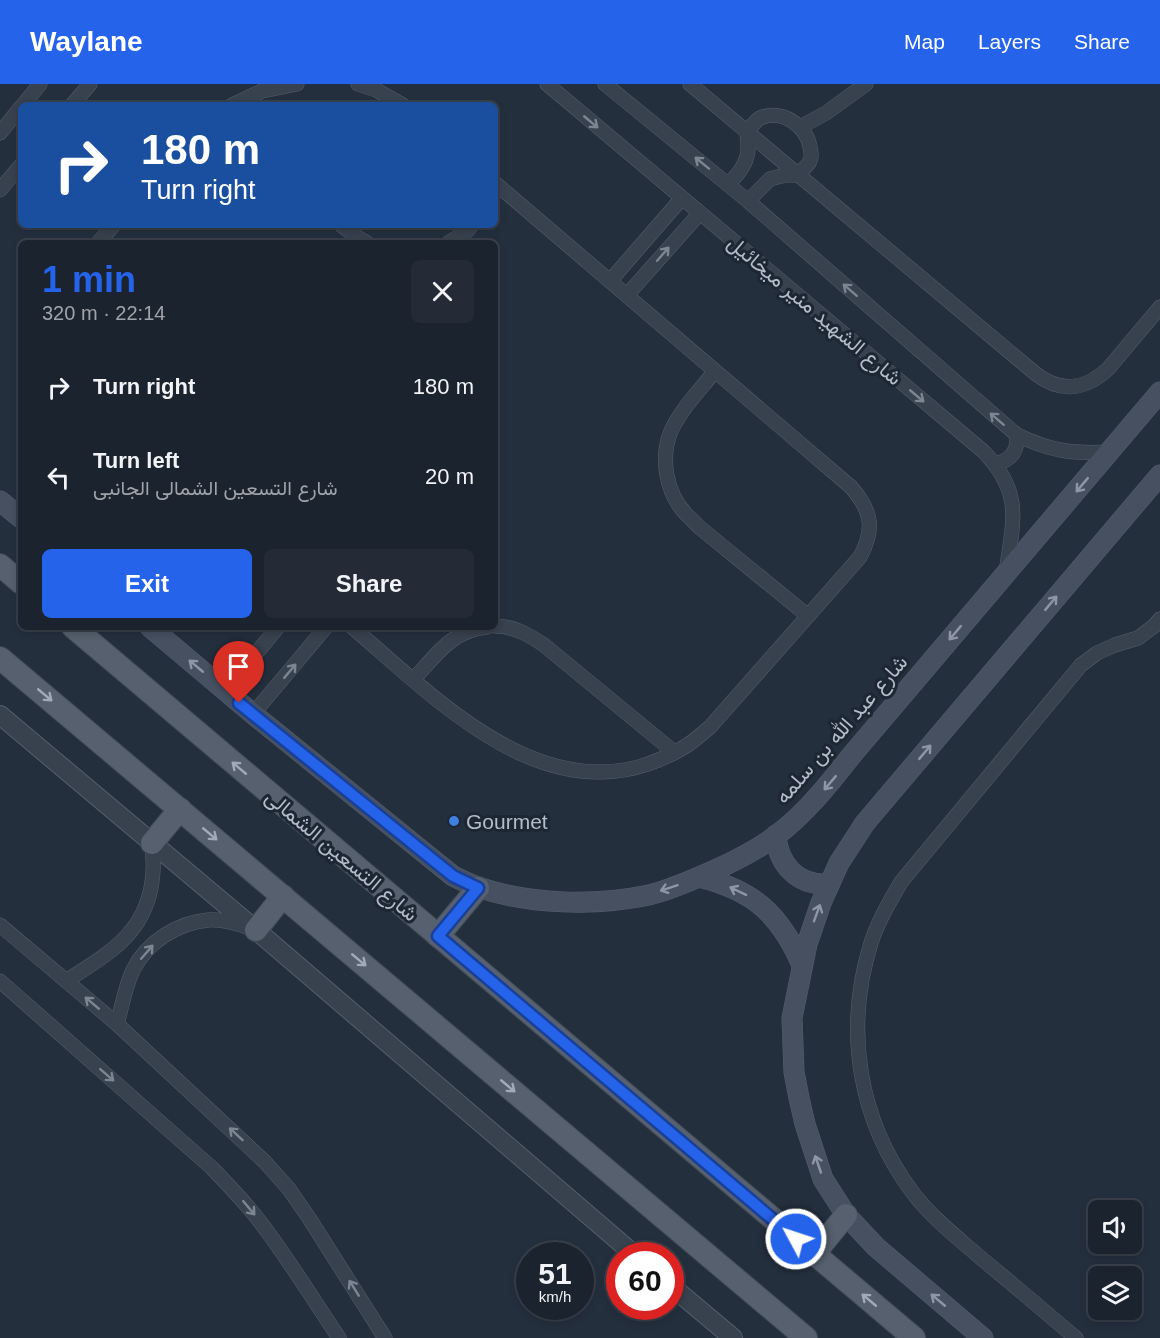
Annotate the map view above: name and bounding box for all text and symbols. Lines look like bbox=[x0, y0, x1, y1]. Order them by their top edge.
text: Waylane bbox=[30, 26, 143, 57]
text: Map bbox=[904, 30, 945, 53]
text: Layers bbox=[978, 30, 1041, 53]
text: Share bbox=[1074, 30, 1130, 53]
one-way arrow bbox=[583, 115, 599, 128]
icon: right bbox=[42, 126, 120, 204]
text: 180 m bbox=[141, 126, 260, 173]
one-way arrow bbox=[695, 156, 710, 170]
text: Turn right bbox=[141, 175, 256, 205]
street label: شارع الشهيد منير ميخائيل bbox=[721, 231, 907, 392]
one-way arrow bbox=[656, 247, 670, 262]
text: 1 min bbox=[42, 259, 136, 300]
button: close bbox=[411, 260, 474, 323]
one-way arrow bbox=[843, 283, 858, 297]
text: 320 m · 22:14 bbox=[42, 302, 165, 324]
icon: right bbox=[42, 371, 75, 404]
text: Turn right bbox=[93, 374, 195, 399]
text: 180 m bbox=[413, 374, 474, 399]
one-way arrow bbox=[909, 389, 924, 403]
one-way arrow bbox=[989, 412, 1005, 425]
text: Turn left bbox=[93, 448, 179, 473]
icon: left bbox=[42, 461, 75, 494]
text: 20 m bbox=[425, 464, 474, 489]
text: شارع التسعين الشمالى الجانبى bbox=[93, 477, 338, 499]
one-way arrow bbox=[1075, 477, 1088, 493]
button: Exit bbox=[42, 549, 252, 618]
button: Share bbox=[264, 549, 474, 618]
one-way arrow bbox=[1044, 596, 1058, 611]
one-way arrow bbox=[948, 625, 962, 640]
pin bbox=[213, 641, 264, 703]
icon: arrive bbox=[222, 650, 255, 683]
street label: شارع عبد الله بن سلمه bbox=[770, 650, 914, 810]
one-way arrow bbox=[188, 660, 204, 673]
one-way arrow bbox=[283, 663, 296, 679]
one-way arrow bbox=[37, 689, 53, 702]
one-way arrow bbox=[918, 745, 932, 760]
one-way arrow bbox=[231, 761, 247, 774]
one-way arrow bbox=[823, 775, 836, 791]
street label: شارع التسعين الشمالى bbox=[259, 785, 423, 928]
place label: Gourmet bbox=[466, 810, 548, 833]
marker: Gourmet bbox=[447, 814, 461, 828]
one-way arrow bbox=[202, 828, 218, 841]
one-way arrow bbox=[660, 884, 679, 895]
one-way arrow bbox=[729, 884, 747, 896]
one-way arrow bbox=[813, 904, 824, 923]
one-way arrow bbox=[140, 945, 154, 960]
one-way arrow bbox=[351, 953, 366, 967]
one-way arrow bbox=[85, 996, 100, 1010]
one-way arrow bbox=[99, 1068, 115, 1081]
one-way arrow bbox=[500, 1079, 516, 1092]
one-way arrow bbox=[229, 1127, 244, 1141]
one-way arrow bbox=[812, 1155, 823, 1174]
one-way arrow bbox=[242, 1200, 256, 1215]
map controls bbox=[1088, 1200, 1142, 1320]
button: sound bbox=[1088, 1200, 1142, 1254]
position arrow bbox=[764, 1207, 828, 1271]
speed limit sign: 60 bbox=[606, 1242, 684, 1320]
text: 51 bbox=[538, 1257, 572, 1290]
button: layers bbox=[1088, 1266, 1142, 1320]
one-way arrow bbox=[347, 1280, 360, 1297]
text: km/h bbox=[539, 1288, 571, 1305]
one-way arrow bbox=[862, 1293, 877, 1307]
one-way arrow bbox=[931, 1293, 946, 1307]

